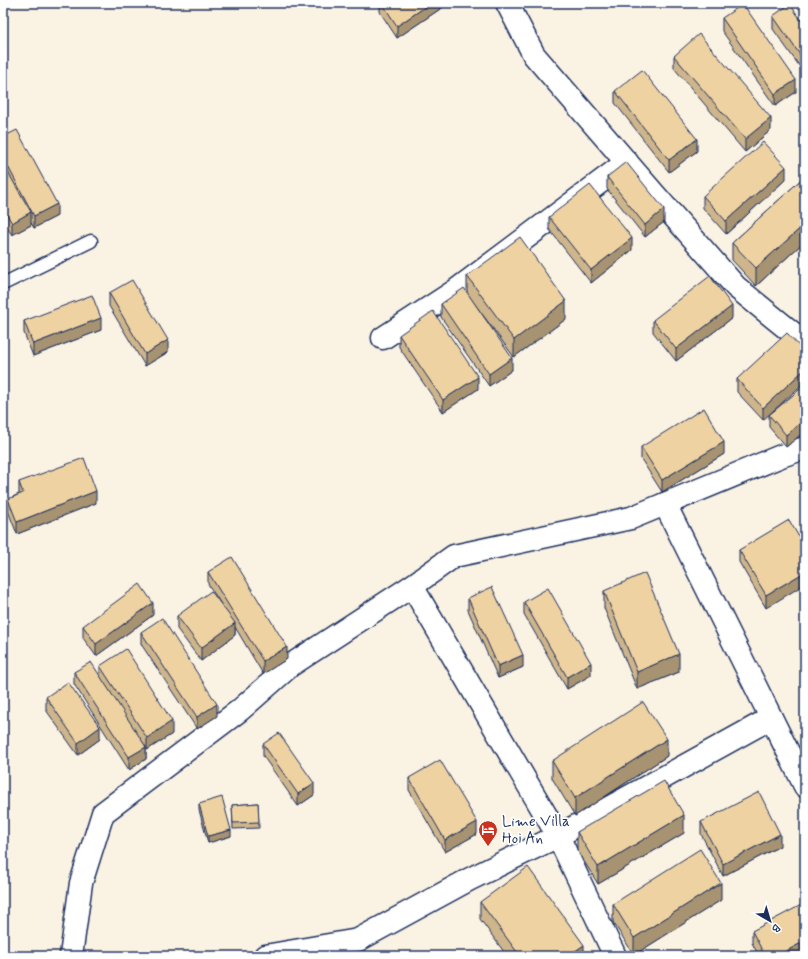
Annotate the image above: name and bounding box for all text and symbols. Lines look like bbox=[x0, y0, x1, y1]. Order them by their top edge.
place label: Lime Villa Hoi An bbox=[502, 812, 570, 849]
hotel icon: Lime Villa Hoi An bbox=[477, 819, 499, 847]
north arrow bbox=[750, 901, 790, 941]
text: B bbox=[768, 920, 783, 936]

